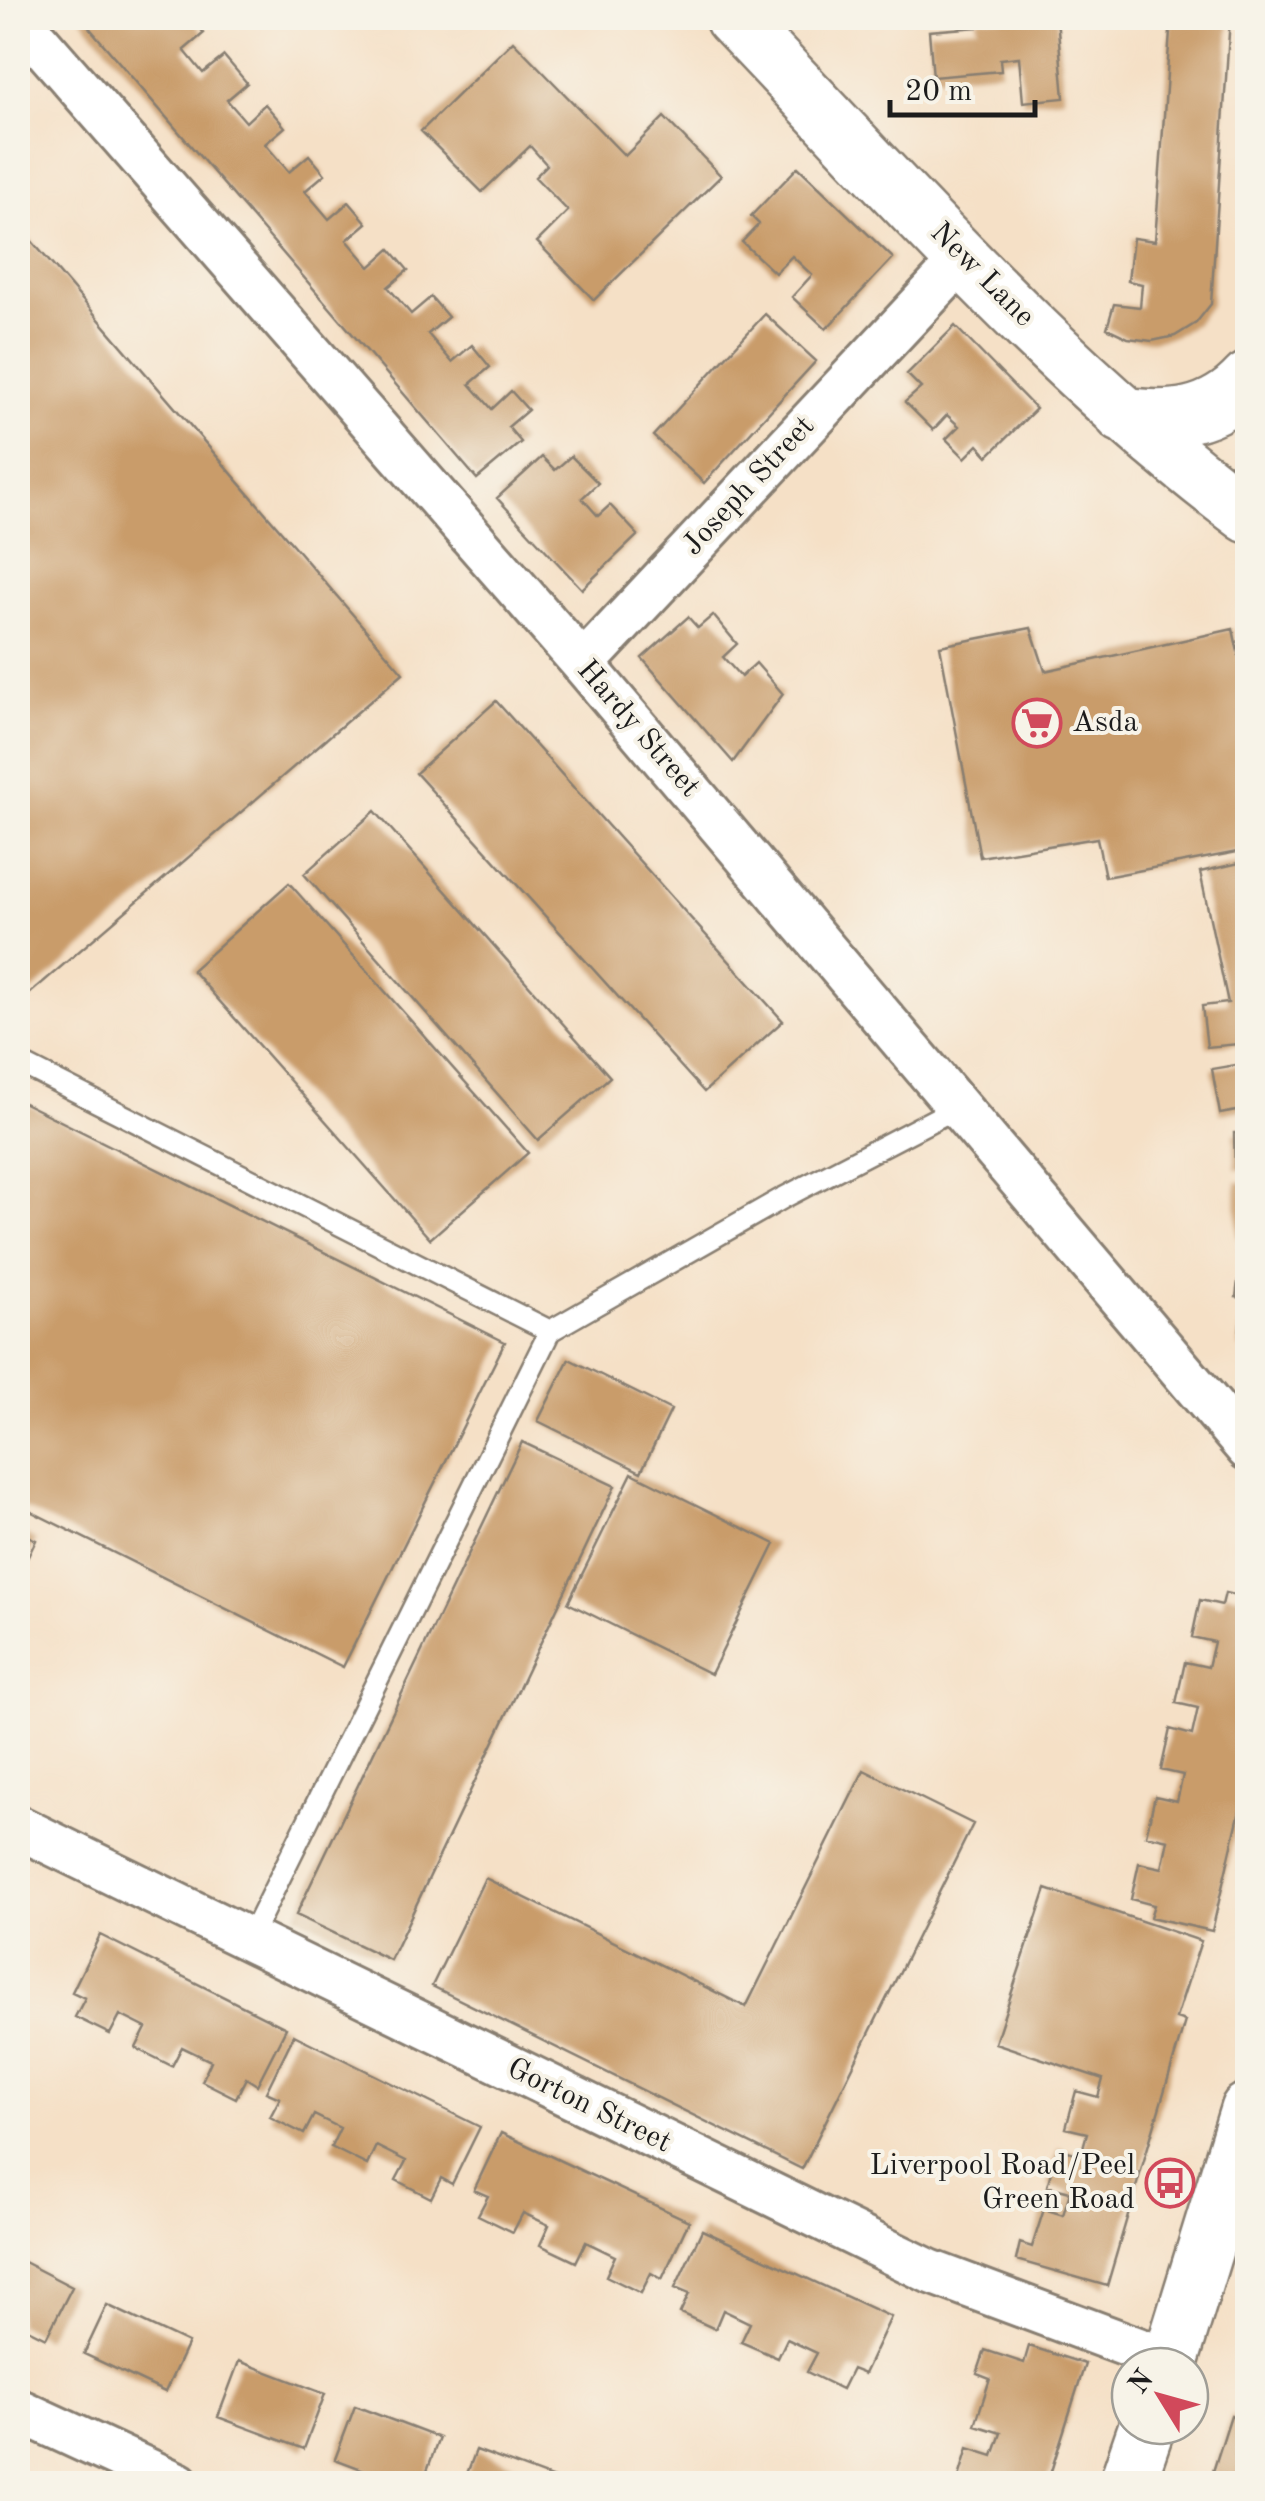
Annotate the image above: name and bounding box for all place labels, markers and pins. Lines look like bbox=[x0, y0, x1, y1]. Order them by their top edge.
supermarket icon: Asda bbox=[1011, 697, 1063, 749]
place label: Asda bbox=[1072, 708, 1139, 738]
place label: Liverpool Road/Peel Green Road bbox=[870, 2151, 1135, 2215]
bus stop icon: Liverpool Road/Peel Green Road bbox=[1144, 2157, 1196, 2209]

